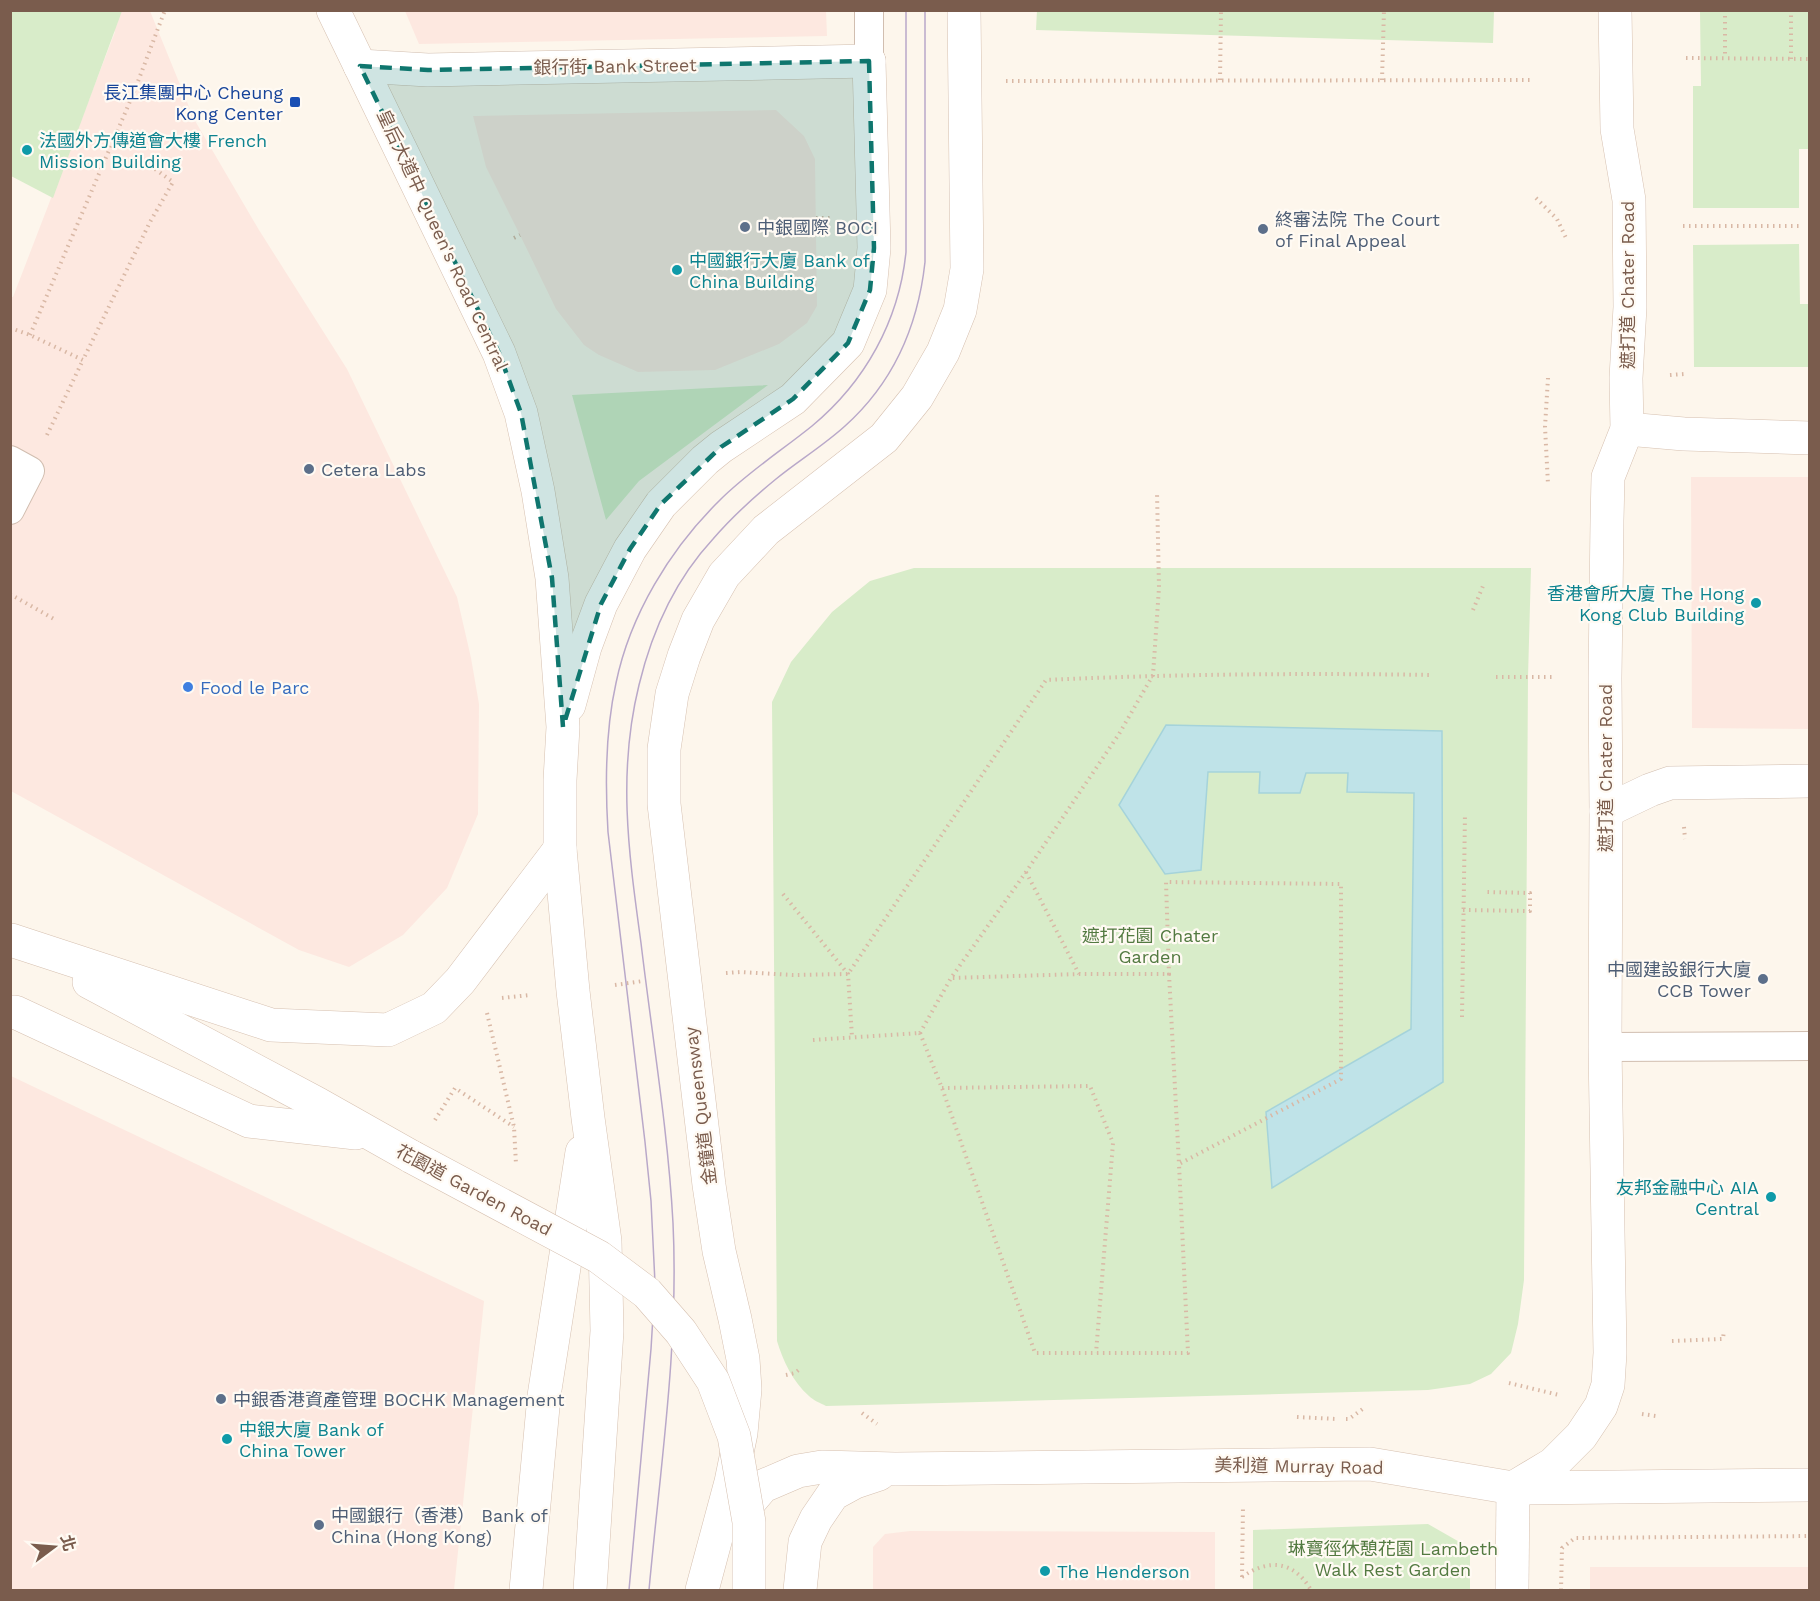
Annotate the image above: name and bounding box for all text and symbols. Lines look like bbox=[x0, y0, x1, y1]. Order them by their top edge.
street label: 銀行街 Bank Street bbox=[533, 54, 697, 78]
place label: 長江集團中心 Cheung Kong Center bbox=[103, 82, 283, 124]
marker: 長江集團中心 Cheung Kong Center bbox=[288, 95, 302, 109]
street label: 皇后大道中 Queen's Road Central bbox=[373, 106, 513, 374]
place label: 法國外方傳道會大樓 French Mission Building bbox=[39, 130, 267, 172]
marker: 法國外方傳道會大樓 French Mission Building bbox=[20, 143, 34, 157]
street label: 遮打道 Chater Road bbox=[1617, 201, 1638, 369]
place label: 終審法院 The Court of Final Appeal bbox=[1275, 209, 1440, 251]
place label: 中銀國際 BOCI bbox=[757, 217, 878, 238]
marker: 中銀國際 BOCI bbox=[738, 220, 752, 234]
marker: 終審法院 The Court of Final Appeal bbox=[1256, 222, 1270, 236]
place label: 中國銀行大廈 Bank of China Building bbox=[689, 250, 870, 292]
marker: 中國銀行大廈 Bank of China Building bbox=[670, 263, 684, 277]
place label: Cetera Labs bbox=[321, 459, 426, 480]
marker: Cetera Labs bbox=[302, 462, 316, 476]
place label: 香港會所大廈 The Hong Kong Club Building bbox=[1547, 583, 1744, 625]
marker: 香港會所大廈 The Hong Kong Club Building bbox=[1749, 596, 1763, 610]
place label: Food le Parc bbox=[200, 677, 309, 698]
marker: Food le Parc bbox=[181, 680, 195, 694]
street label: 遮打道 Chater Road bbox=[1595, 684, 1616, 852]
park label: 遮打花園 Chater Garden bbox=[1082, 925, 1218, 967]
place label: 中國建設銀行大廈 CCB Tower bbox=[1607, 959, 1751, 1001]
marker: 中國建設銀行大廈 CCB Tower bbox=[1756, 972, 1770, 986]
street label: 金鐘道 Queensway bbox=[680, 1025, 720, 1186]
street label: 花園道 Garden Road bbox=[393, 1140, 555, 1240]
place label: 友邦金融中心 AIA Central bbox=[1616, 1177, 1759, 1219]
marker: 友邦金融中心 AIA Central bbox=[1764, 1190, 1778, 1204]
place label: 中銀香港資產管理 BOCHK Management bbox=[233, 1389, 565, 1410]
marker: 中銀香港資產管理 BOCHK Management bbox=[214, 1392, 228, 1406]
place label: 中銀大廈 Bank of China Tower bbox=[239, 1419, 384, 1461]
marker: 中銀大廈 Bank of China Tower bbox=[220, 1432, 234, 1446]
street label: 美利道 Murray Road bbox=[1214, 1454, 1384, 1478]
place label: 中國銀行（香港） Bank of China (Hong Kong) bbox=[331, 1505, 548, 1547]
north arrow bbox=[24, 1517, 84, 1577]
marker: 中國銀行（香港） Bank of China (Hong Kong) bbox=[312, 1518, 326, 1532]
text: 北 bbox=[57, 1533, 79, 1553]
park label: 琳寶徑休憩花園 Lambeth Walk Rest Garden bbox=[1288, 1538, 1498, 1580]
place label: The Henderson bbox=[1057, 1561, 1190, 1582]
marker: The Henderson bbox=[1038, 1564, 1052, 1578]

